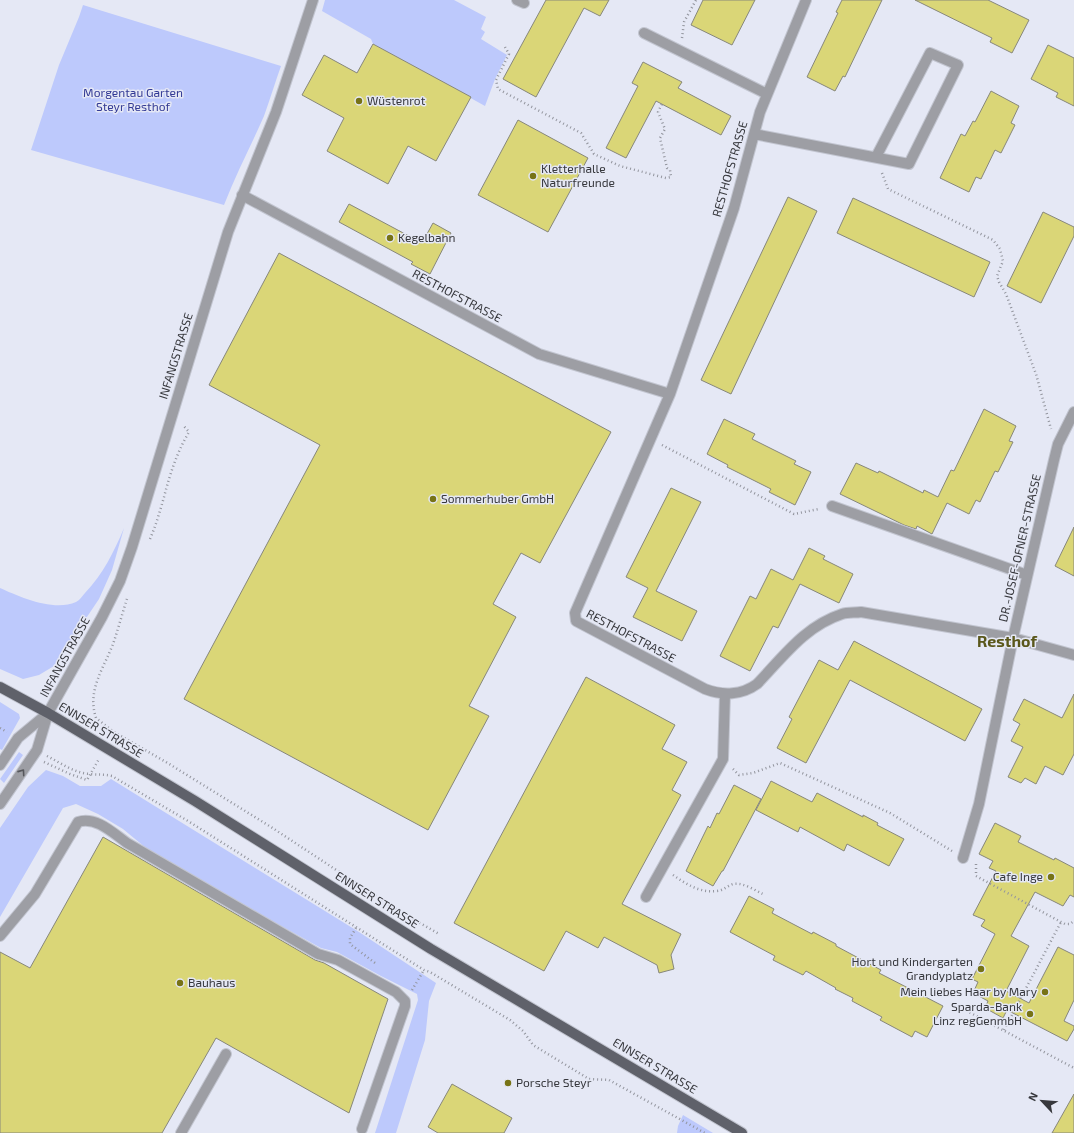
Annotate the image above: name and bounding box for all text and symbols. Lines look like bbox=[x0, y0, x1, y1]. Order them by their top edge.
park label: Morgentau Garten Steyr Resthof bbox=[83, 85, 183, 113]
place label: Wüstenrot bbox=[367, 93, 426, 107]
marker: Wüstenrot bbox=[354, 96, 364, 106]
street label: RESTHOFSTRASSE bbox=[709, 119, 750, 218]
place label: Kletterhalle Naturfreunde bbox=[541, 161, 615, 189]
marker: Kletterhalle Naturfreunde bbox=[528, 171, 538, 181]
place label: Kegelbahn bbox=[398, 230, 455, 244]
marker: Kegelbahn bbox=[385, 233, 395, 243]
street label: RESTHOFSTRASSE bbox=[410, 266, 505, 325]
street label: INFANGSTRASSE bbox=[155, 311, 195, 401]
street label: DR.-JOSEF-OFNER-STRASSE bbox=[995, 472, 1043, 623]
place label: Sommerhuber GmbH bbox=[441, 491, 554, 505]
marker: Sommerhuber GmbH bbox=[428, 494, 438, 504]
street label: RESTHOFSTRASSE bbox=[584, 606, 679, 665]
street label: INFANGSTRASSE bbox=[36, 614, 92, 699]
district label: Resthof bbox=[977, 631, 1037, 650]
street label: ENNSER STRASSE bbox=[57, 698, 146, 760]
one-way arrow bbox=[17, 770, 24, 777]
street label: ENNSER STRASSE bbox=[333, 868, 422, 931]
place label: Cafe Inge bbox=[993, 869, 1043, 883]
marker: Cafe Inge bbox=[1046, 872, 1056, 882]
place label: Hort und Kindergarten Grandyplatz bbox=[852, 954, 973, 982]
marker: Hort und Kindergarten Grandyplatz bbox=[976, 964, 986, 974]
place label: Bauhaus bbox=[188, 975, 235, 989]
marker: Bauhaus bbox=[175, 978, 185, 988]
place label: Mein liebes Haar by Mary bbox=[900, 984, 1038, 998]
marker: Mein liebes Haar by Mary bbox=[1040, 987, 1050, 997]
place label: Sparda-Bank Linz regGenmbH bbox=[933, 999, 1022, 1027]
marker: Sparda-Bank Linz regGenmbH bbox=[1025, 1009, 1035, 1019]
street label: ENNSER STRASSE bbox=[611, 1034, 700, 1096]
place label: Porsche Steyr bbox=[516, 1075, 592, 1089]
marker: Porsche Steyr bbox=[503, 1078, 513, 1088]
north arrow bbox=[1022, 1081, 1062, 1121]
text: N bbox=[1025, 1090, 1040, 1103]

